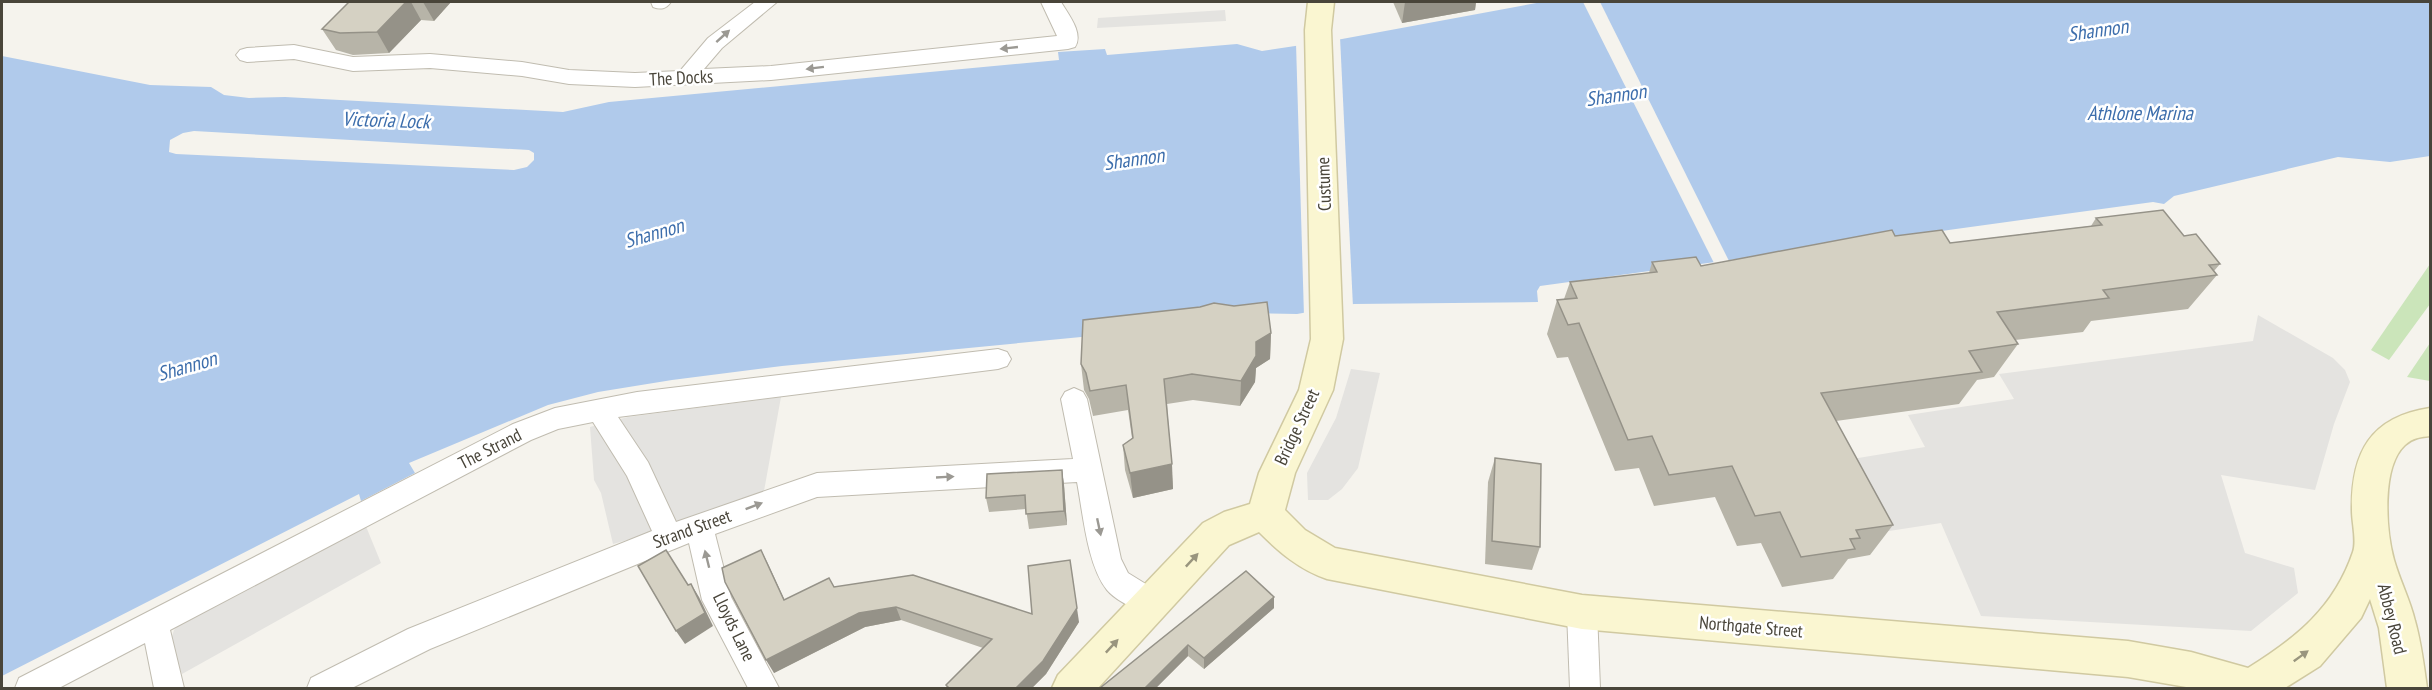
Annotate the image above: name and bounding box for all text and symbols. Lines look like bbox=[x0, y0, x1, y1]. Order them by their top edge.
water label: Shannon bbox=[2066, 13, 2131, 47]
one-way arrow bbox=[715, 30, 730, 43]
one-way arrow bbox=[1000, 43, 1019, 53]
one-way arrow bbox=[806, 63, 825, 72]
street label: The Docks bbox=[648, 64, 713, 91]
water label: Shannon bbox=[1584, 78, 1649, 112]
water label: Athlone Marina bbox=[2087, 100, 2194, 126]
water label: Victoria Lock bbox=[342, 105, 433, 135]
water label: Shannon bbox=[1102, 142, 1167, 176]
street label: Custume bbox=[1311, 157, 1336, 211]
water label: Shannon bbox=[621, 212, 688, 254]
water label: Shannon bbox=[154, 345, 221, 387]
street label: Bridge Street bbox=[1269, 385, 1324, 469]
street label: The Strand bbox=[454, 423, 525, 474]
one-way arrow bbox=[935, 473, 954, 482]
one-way arrow bbox=[745, 501, 763, 511]
street label: Strand Street bbox=[650, 504, 734, 553]
one-way arrow bbox=[1095, 518, 1105, 536]
one-way arrow bbox=[702, 550, 712, 568]
one-way arrow bbox=[1184, 553, 1198, 567]
street label: Abbey Road bbox=[2373, 581, 2412, 657]
street label: Lloyds Lane bbox=[708, 589, 761, 665]
street label: Northgate Street bbox=[1698, 611, 1804, 642]
one-way arrow bbox=[1105, 638, 1119, 653]
one-way arrow bbox=[2292, 650, 2308, 662]

